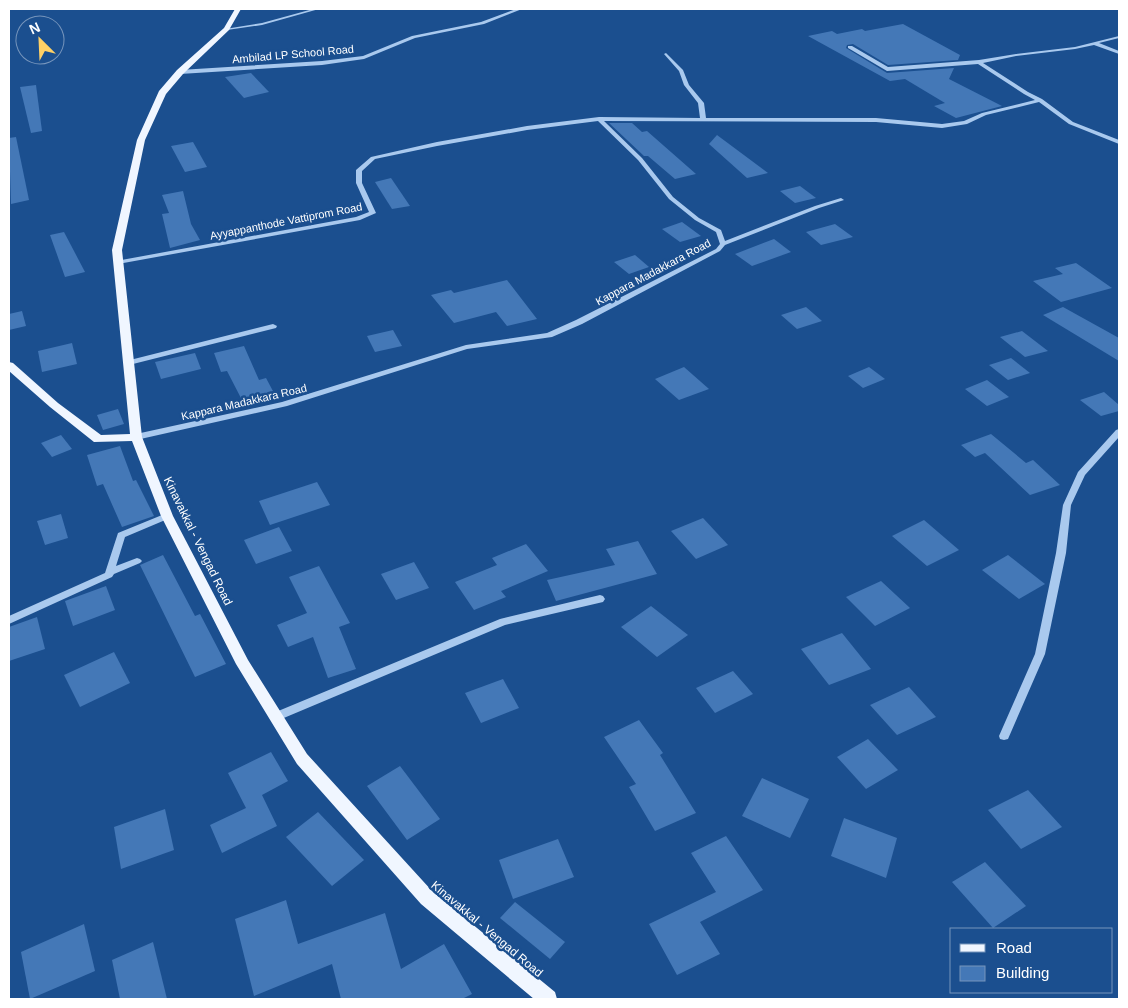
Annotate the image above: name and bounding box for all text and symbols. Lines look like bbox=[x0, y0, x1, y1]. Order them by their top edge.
north arrow bbox=[15, 15, 65, 65]
text: N bbox=[27, 19, 43, 37]
street label: Ambilad LP School Road bbox=[232, 43, 354, 65]
street label: Ayyappanthode Vattiprom Road bbox=[209, 200, 363, 242]
street label: Kappara Madakkara Road bbox=[593, 237, 713, 307]
street label: Kappara Madakkara Road bbox=[180, 382, 308, 422]
street label: Kinavakkal - Vengad Road bbox=[161, 474, 235, 608]
street label: Kinavakkal - Vengad Road bbox=[428, 878, 546, 980]
legend bbox=[950, 928, 1113, 993]
text: Road bbox=[996, 939, 1032, 956]
text: Building bbox=[996, 964, 1049, 981]

